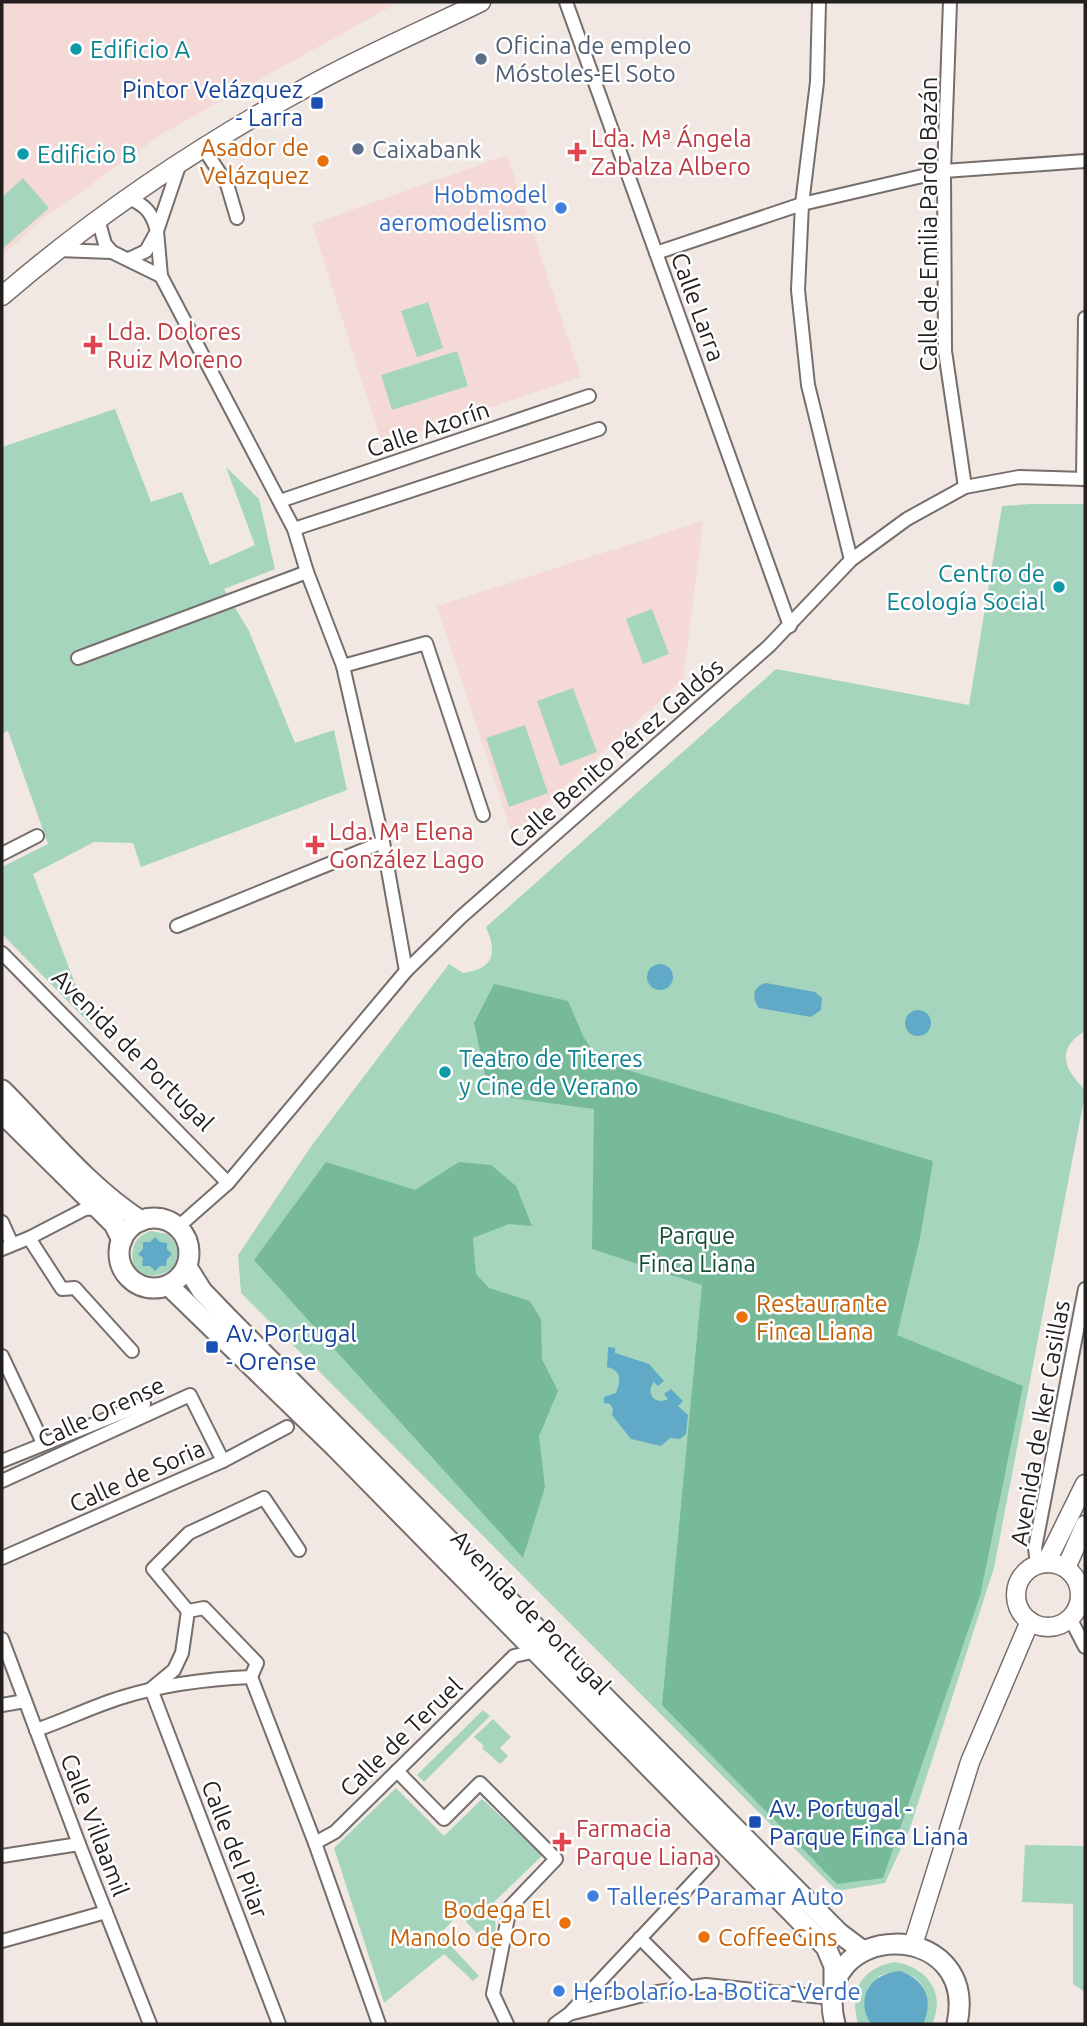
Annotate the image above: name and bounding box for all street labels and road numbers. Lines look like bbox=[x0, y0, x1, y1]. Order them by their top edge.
street label: Calle de Emilia Pardo Bazán bbox=[915, 77, 942, 371]
street label: Calle Larra bbox=[666, 249, 730, 365]
street label: Calle Azorín bbox=[363, 395, 493, 463]
street label: Calle Benito Pérez Galdós bbox=[504, 653, 728, 853]
street label: Avenida de Portugal bbox=[47, 964, 219, 1136]
street label: Avenida de Iker Casillas bbox=[1005, 1298, 1075, 1548]
street label: Calle Orense bbox=[33, 1371, 169, 1453]
street label: Calle de Soria bbox=[65, 1434, 209, 1518]
street label: Avenida de Portugal bbox=[446, 1525, 616, 1699]
street label: Calle de Teruel bbox=[334, 1672, 468, 1802]
street label: Calle Villaamil bbox=[55, 1750, 135, 1900]
street label: Calle del Pilar bbox=[196, 1776, 274, 1922]

